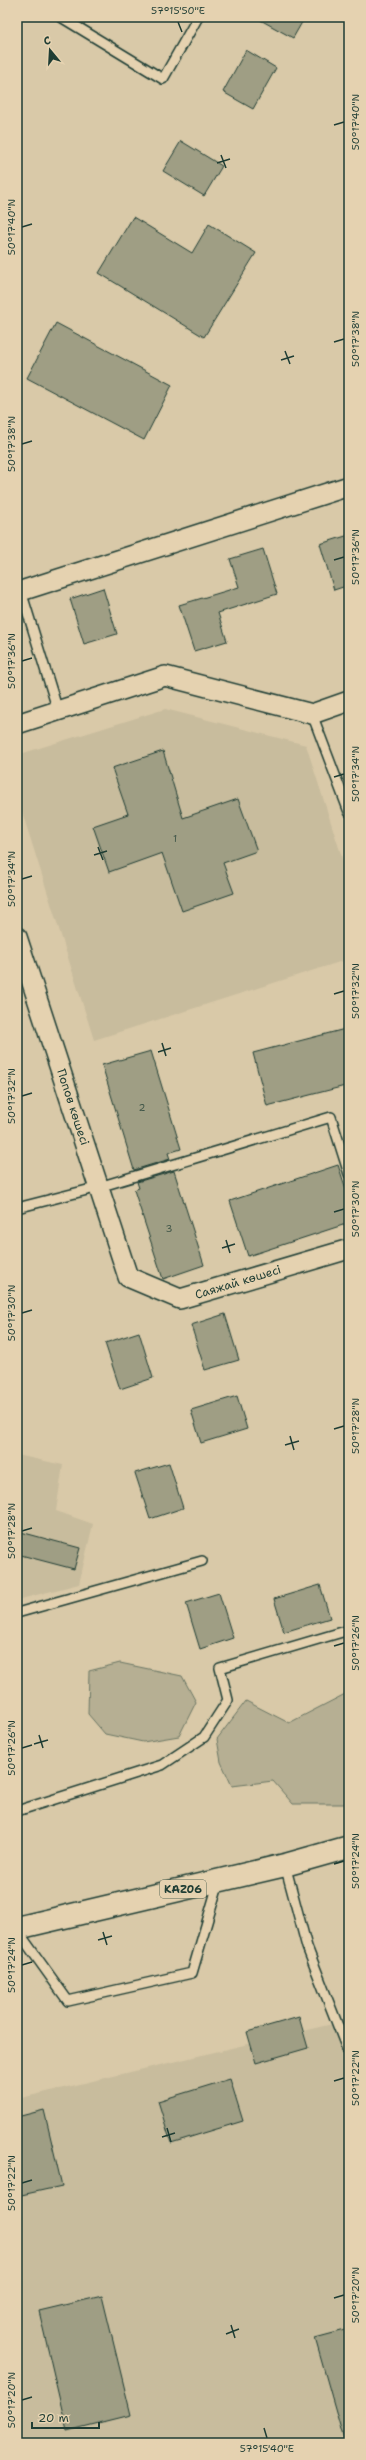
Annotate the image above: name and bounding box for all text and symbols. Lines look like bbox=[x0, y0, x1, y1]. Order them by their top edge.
text: 57°15'50"E bbox=[151, 4, 205, 17]
north arrow bbox=[30, 30, 70, 70]
text: С bbox=[42, 33, 53, 49]
text: 50°17'40"N bbox=[349, 94, 362, 150]
text: 50°17'40"N bbox=[5, 199, 18, 255]
text: 50°17'38"N bbox=[349, 311, 362, 367]
text: 50°17'38"N bbox=[5, 416, 18, 472]
text: 50°17'36"N bbox=[349, 529, 362, 585]
text: 50°17'36"N bbox=[5, 633, 18, 689]
text: 50°17'34"N bbox=[349, 746, 362, 802]
house number: 1 bbox=[173, 832, 177, 845]
text: 50°17'34"N bbox=[5, 851, 18, 907]
text: 50°17'32"N bbox=[349, 963, 362, 1019]
street label: Попов көшесі bbox=[53, 1067, 93, 1147]
text: 50°17'32"N bbox=[5, 1068, 18, 1124]
house number: 2 bbox=[139, 1101, 146, 1114]
text: 50°17'30"N bbox=[349, 1181, 362, 1237]
house number: 3 bbox=[166, 1222, 173, 1235]
street label: Саяжай көшесі bbox=[193, 1261, 283, 1303]
text: 50°17'30"N bbox=[5, 1285, 18, 1341]
text: 50°17'28"N bbox=[349, 1398, 362, 1454]
text: 50°17'28"N bbox=[5, 1503, 18, 1559]
text: 50°17'26"N bbox=[349, 1615, 362, 1671]
text: 50°17'26"N bbox=[5, 1720, 18, 1776]
text: 50°17'24"N bbox=[349, 1833, 362, 1889]
road number: KАZ06 bbox=[160, 1880, 206, 1898]
text: 50°17'24"N bbox=[5, 1937, 18, 1993]
text: 50°17'22"N bbox=[349, 2050, 362, 2106]
text: 50°17'22"N bbox=[5, 2155, 18, 2211]
text: 50°17'20"N bbox=[349, 2267, 362, 2323]
text: 50°17'20"N bbox=[5, 2372, 18, 2428]
scale bar bbox=[32, 2404, 99, 2430]
text: 20 m bbox=[38, 2410, 69, 2426]
text: 57°15'40"E bbox=[240, 2442, 294, 2455]

